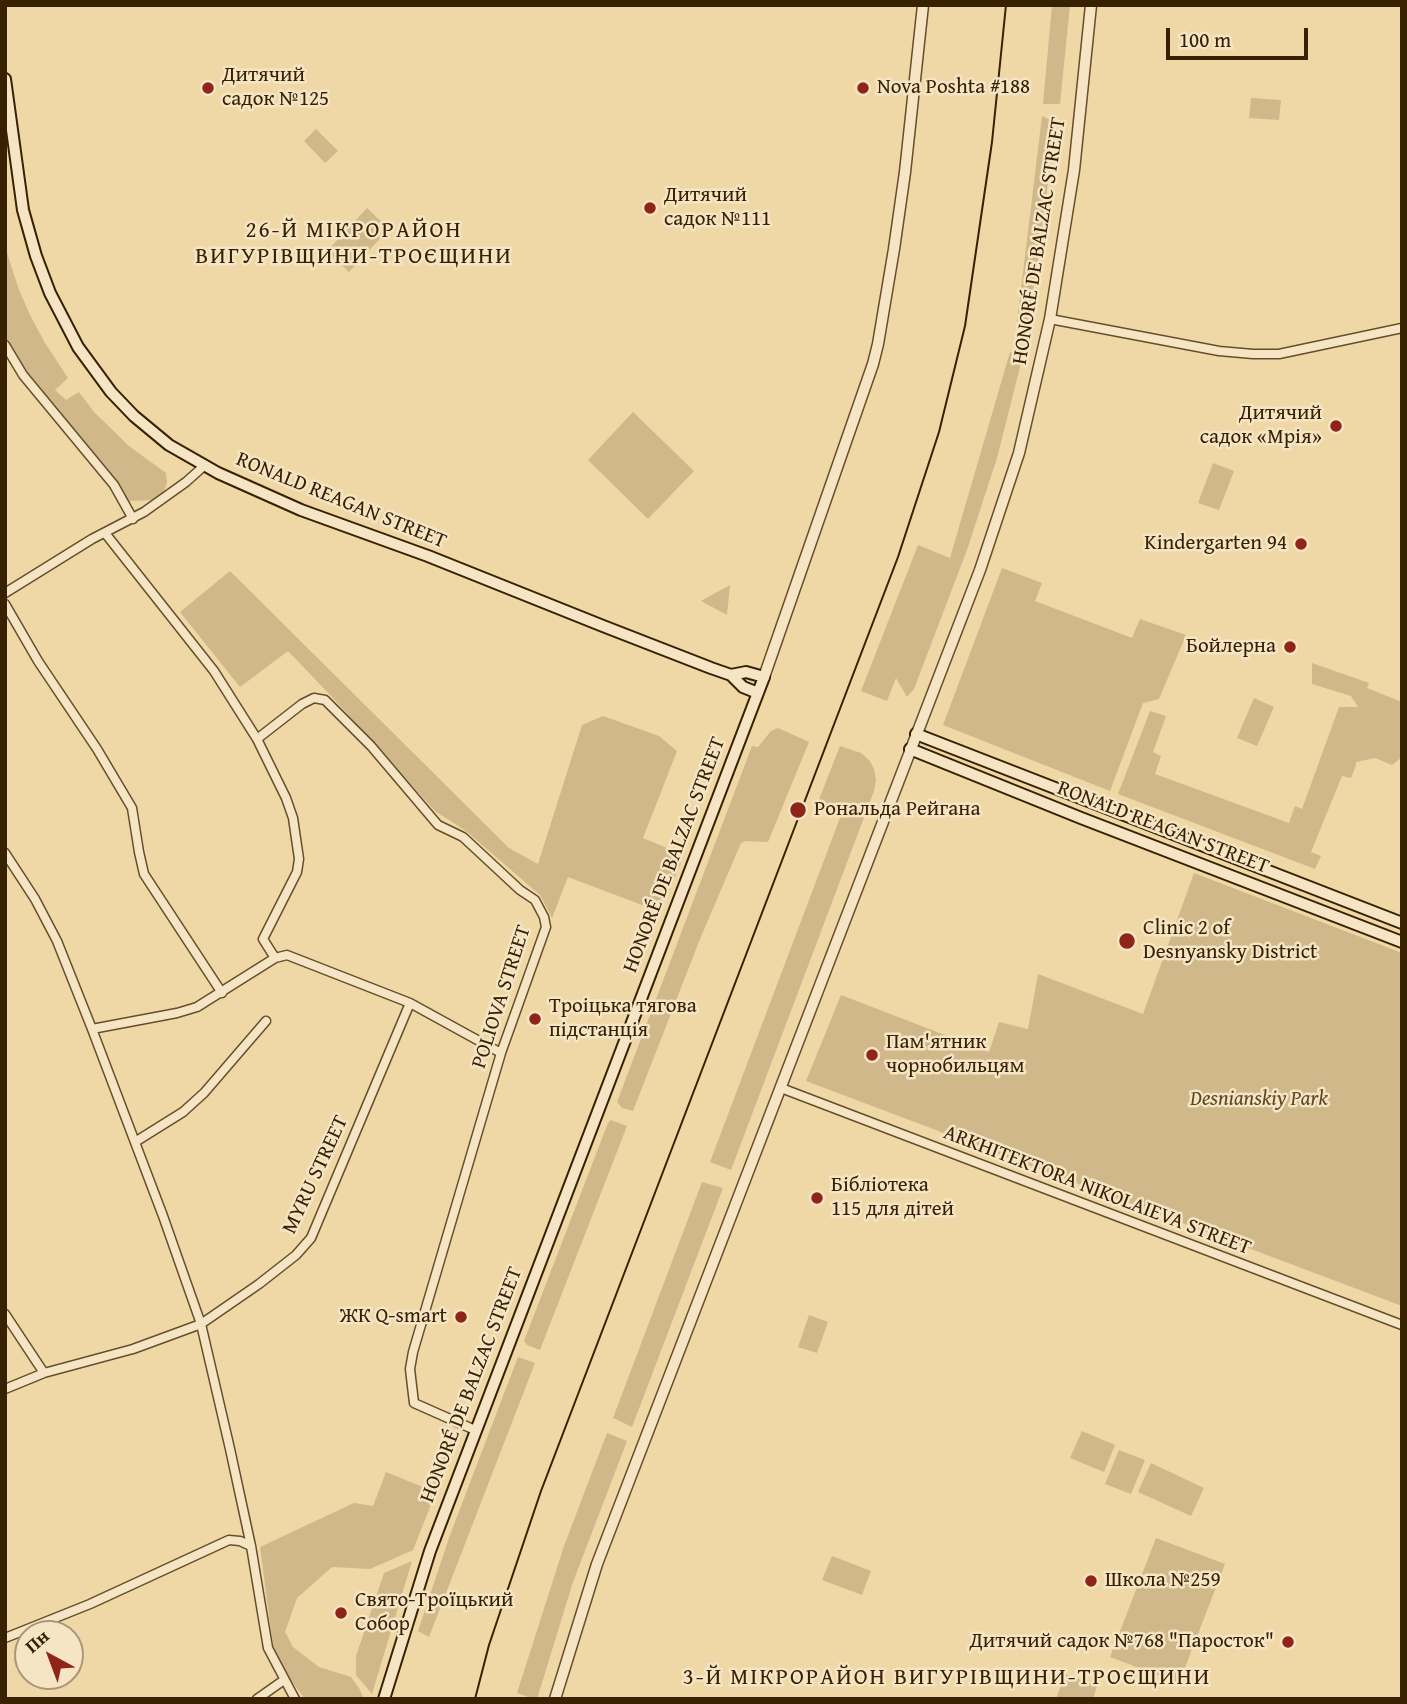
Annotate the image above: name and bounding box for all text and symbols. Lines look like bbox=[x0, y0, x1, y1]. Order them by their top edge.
scale bar bbox=[1169, 14, 1311, 58]
text: 100 m bbox=[1179, 24, 1231, 55]
place label: Дитячий садок №125 bbox=[222, 63, 329, 113]
place label: Nova Poshta #188 bbox=[877, 75, 1030, 101]
marker: Дитячий садок №125 bbox=[200, 80, 216, 96]
marker: Nova Poshta #188 bbox=[855, 80, 871, 96]
street label: HONORÉ DE BALZAC STREET bbox=[1008, 116, 1072, 366]
place label: Дитячий садок №111 bbox=[664, 183, 771, 233]
marker: Дитячий садок №111 bbox=[642, 200, 658, 216]
district label: 26-Й МІКРОРАЙОН ВИГУРІВЩИНИ-ТРОЄЩИНИ bbox=[198, 217, 510, 271]
place label: Дитячий садок «Мрія» bbox=[1200, 401, 1322, 451]
marker: Дитячий садок «Мрія» bbox=[1328, 418, 1344, 434]
street label: RONALD REAGAN STREET bbox=[232, 447, 450, 555]
place label: Kindergarten 94 bbox=[1144, 531, 1287, 557]
marker: Kindergarten 94 bbox=[1293, 536, 1309, 552]
place label: Бойлерна bbox=[1186, 634, 1276, 660]
marker: Бойлерна bbox=[1282, 639, 1298, 655]
street label: HONORÉ DE BALZAC STREET bbox=[618, 734, 732, 976]
street label: RONALD REAGAN STREET bbox=[1054, 776, 1272, 880]
place label: Рональда Рейгана bbox=[814, 797, 980, 823]
marker: Рональда Рейгана bbox=[788, 800, 808, 820]
place label: Clinic 2 of Desnyansky District bbox=[1143, 916, 1317, 966]
street label: POLIOVA STREET bbox=[467, 922, 537, 1072]
marker: Clinic 2 of Desnyansky District bbox=[1117, 931, 1137, 951]
place label: Троiцька тягова пiдстанцiя bbox=[549, 994, 697, 1044]
marker: Троiцька тягова пiдстанцiя bbox=[527, 1011, 543, 1027]
place label: Пам'ятник чорнобильцям bbox=[886, 1030, 1024, 1080]
marker: Пам'ятник чорнобильцям bbox=[864, 1047, 880, 1063]
park label: Desnianskiy Park bbox=[1190, 1087, 1328, 1113]
street label: MYRU STREET bbox=[278, 1112, 354, 1238]
street label: ARKHITEKTORA NIKOLAIEVA STREET bbox=[940, 1121, 1254, 1261]
place label: Бібліотека 115 для дітей bbox=[831, 1173, 954, 1223]
marker: Бібліотека 115 для дітей bbox=[809, 1190, 825, 1206]
street label: HONORÉ DE BALZAC STREET bbox=[415, 1264, 529, 1506]
place label: ЖК Q-smart bbox=[339, 1304, 447, 1330]
marker: ЖК Q-smart bbox=[453, 1309, 469, 1325]
place label: Школа №259 bbox=[1105, 1568, 1221, 1594]
marker: Школа №259 bbox=[1083, 1573, 1099, 1589]
place label: Свято-Троїцький Собор bbox=[355, 1588, 513, 1638]
marker: Свято-Троїцький Собор bbox=[333, 1605, 349, 1621]
north arrow bbox=[14, 1620, 84, 1690]
text: Пн bbox=[18, 1622, 55, 1659]
place label: Дитячий садок №768 "Паросток" bbox=[969, 1629, 1274, 1655]
marker: Дитячий садок №768 "Паросток" bbox=[1280, 1634, 1296, 1650]
district label: 3-Й МІКРОРАЙОН ВИГУРІВЩИНИ-ТРОЄЩИНИ bbox=[687, 1664, 1207, 1692]

